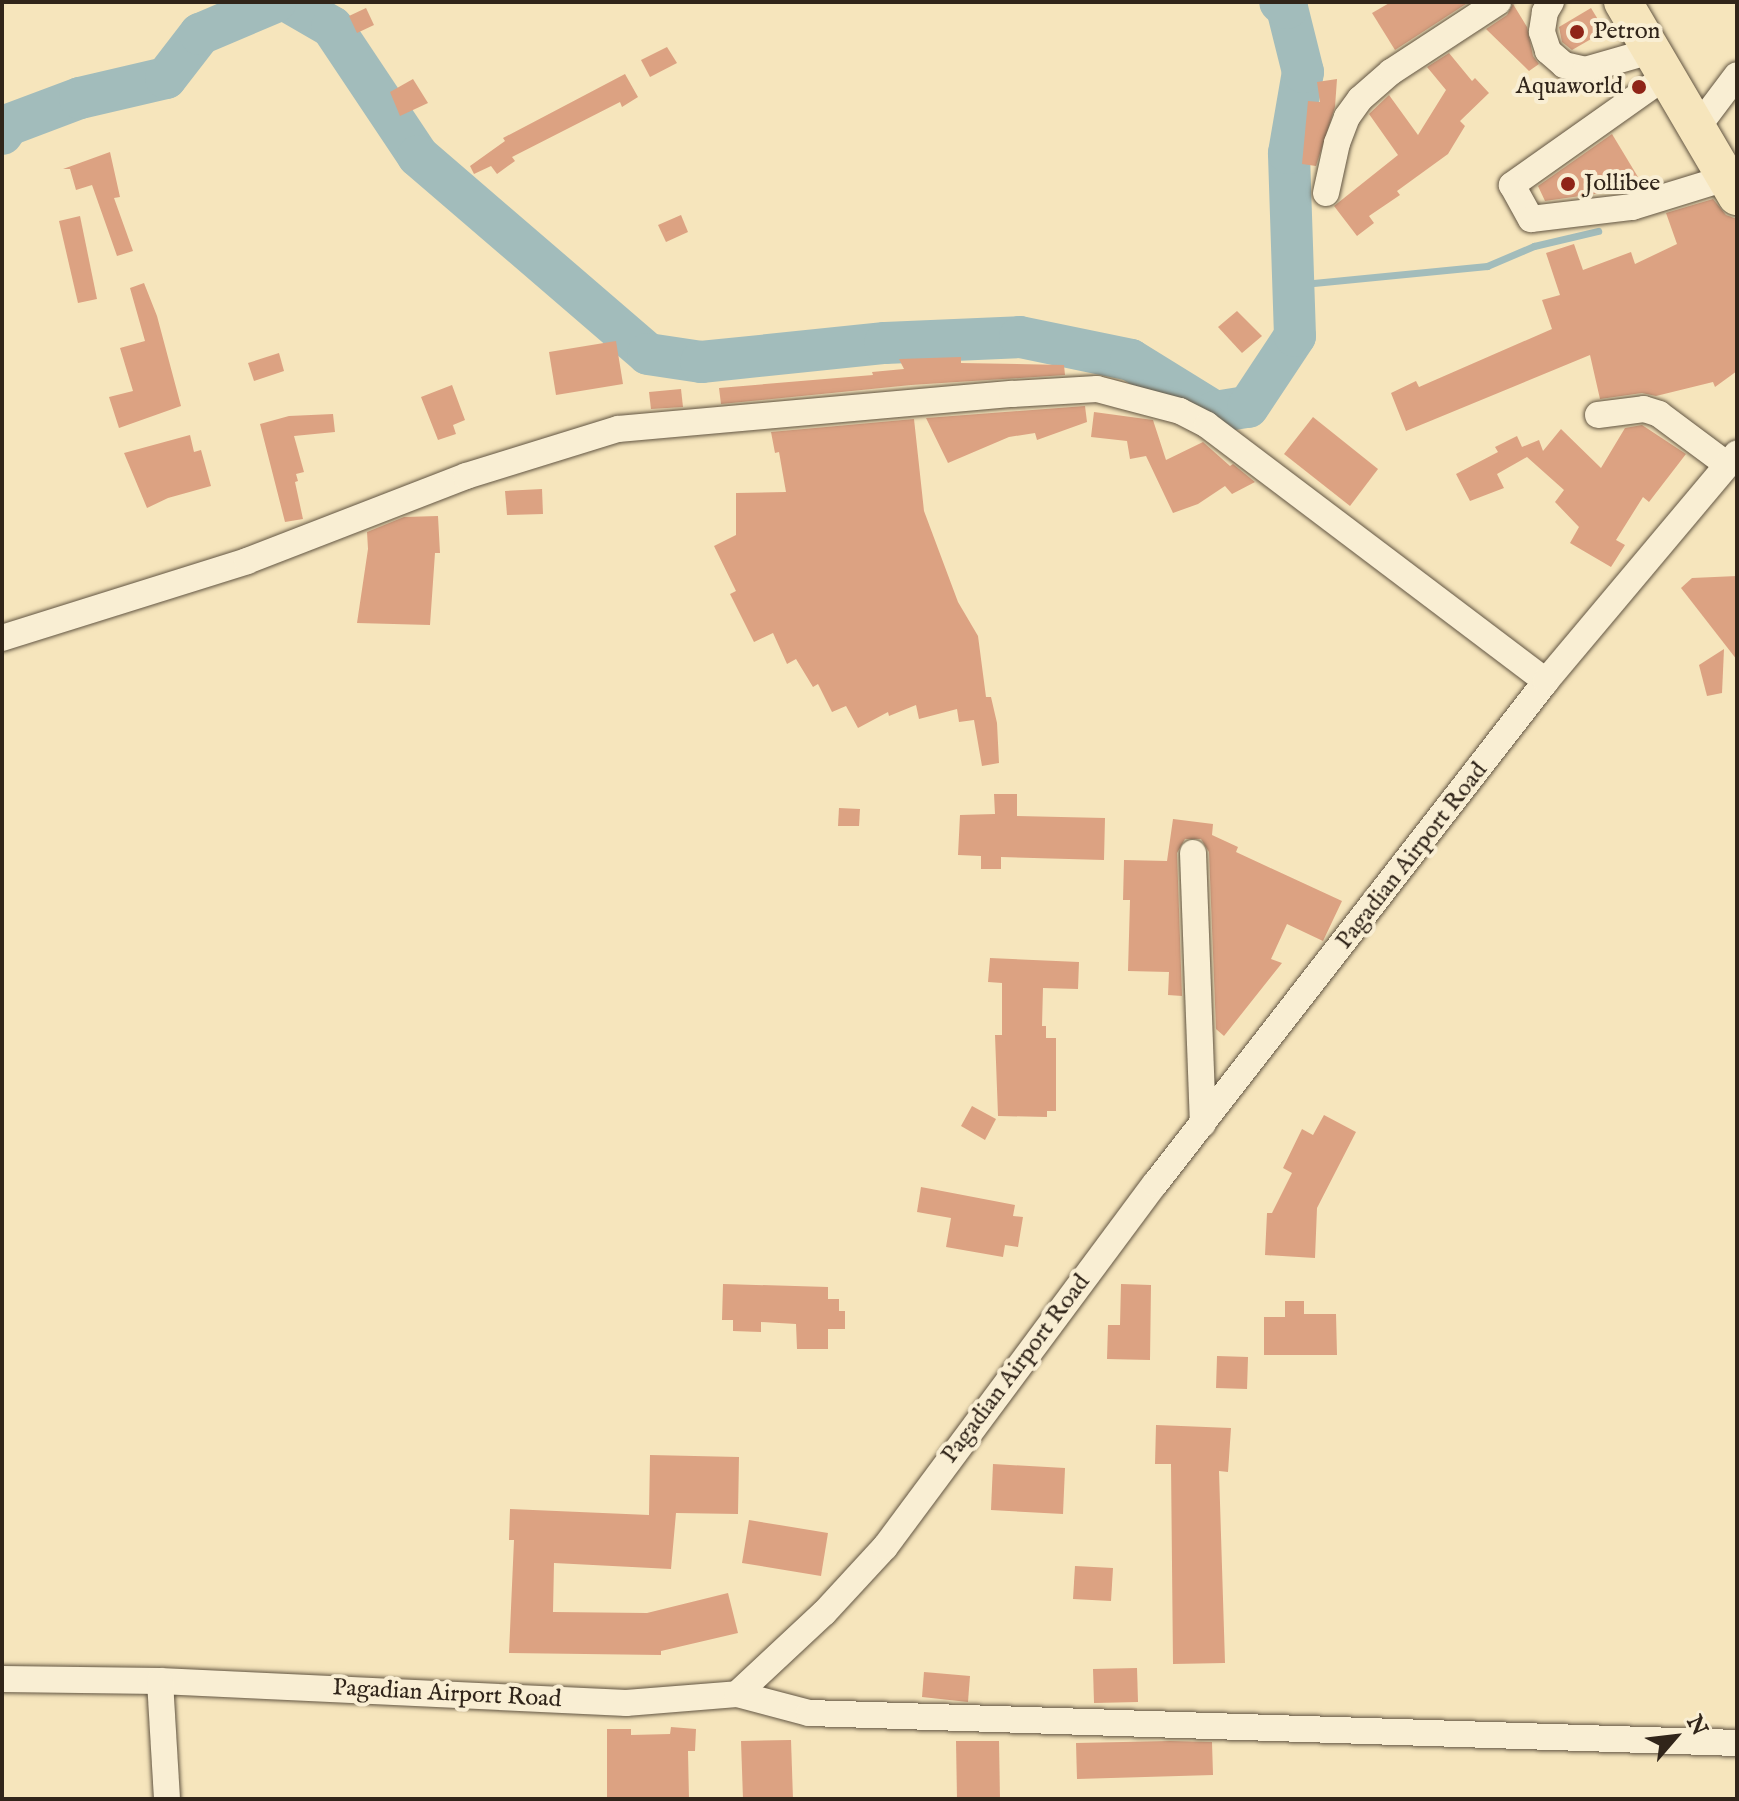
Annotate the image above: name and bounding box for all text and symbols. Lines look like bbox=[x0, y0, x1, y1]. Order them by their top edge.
place label: Petron bbox=[1593, 18, 1660, 46]
marker: Petron bbox=[1568, 23, 1586, 41]
place label: Aquaworld bbox=[1516, 73, 1623, 101]
marker: Aquaworld bbox=[1630, 78, 1648, 96]
place label: Jollibee bbox=[1584, 170, 1660, 198]
marker: Jollibee bbox=[1559, 175, 1577, 193]
street label: Pagadian Airport Road bbox=[1330, 757, 1494, 955]
street label: Pagadian Airport Road bbox=[936, 1269, 1096, 1469]
street label: Pagadian Airport Road bbox=[332, 1674, 562, 1714]
north arrow bbox=[1635, 1697, 1715, 1777]
text: N bbox=[1679, 1711, 1713, 1741]

